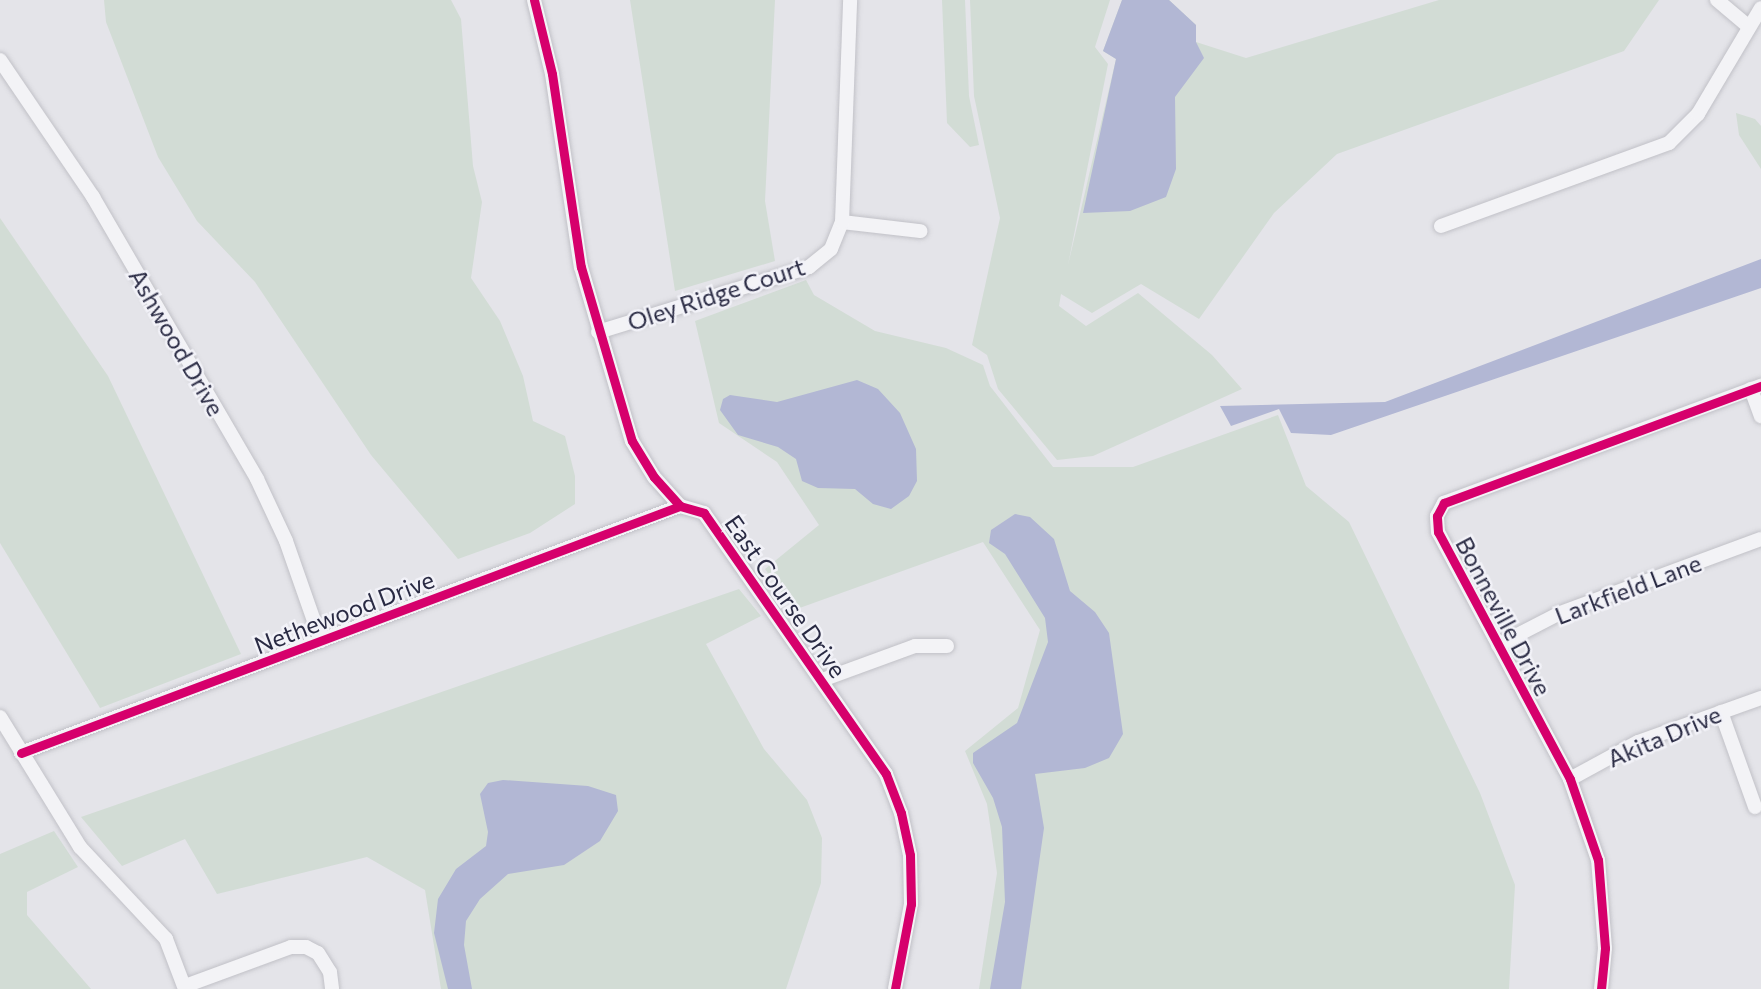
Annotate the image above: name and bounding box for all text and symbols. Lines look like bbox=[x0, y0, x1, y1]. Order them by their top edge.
street label: Oley Ridge Court bbox=[624, 252, 808, 336]
street label: Ashwood Drive bbox=[123, 263, 231, 421]
street label: East Course Drive bbox=[719, 509, 853, 683]
street label: Bonneville Drive bbox=[1450, 532, 1558, 700]
street label: Larkfield Lane bbox=[1551, 548, 1705, 630]
street label: Nethewood Drive bbox=[250, 564, 438, 660]
street label: Akita Drive bbox=[1603, 699, 1725, 773]

